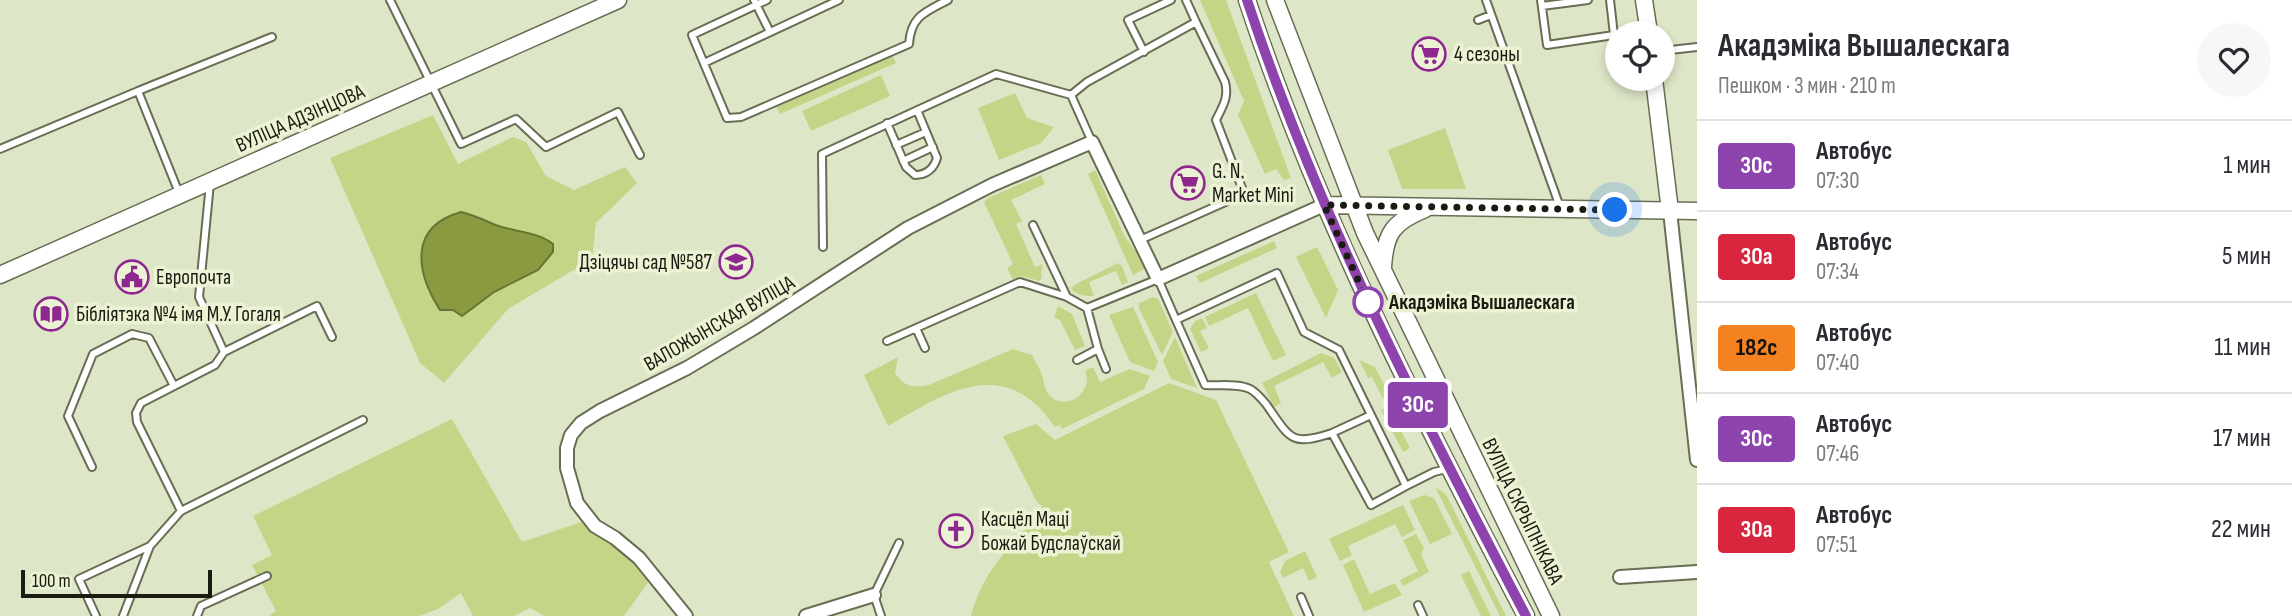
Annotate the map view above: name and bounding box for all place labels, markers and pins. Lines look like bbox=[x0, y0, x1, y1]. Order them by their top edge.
supermarket icon: 4 сезоны bbox=[1410, 35, 1448, 73]
place label: 4 сезоны bbox=[1454, 42, 1520, 67]
place label: G. N. Market Mini bbox=[1212, 159, 1294, 208]
supermarket icon: G. N. Market Mini bbox=[1169, 164, 1207, 202]
school or university icon: Дзіцячы сад №587 bbox=[717, 243, 755, 281]
place label: Дзіцячы сад №587 bbox=[580, 250, 713, 275]
public building icon: Европочта bbox=[113, 258, 151, 296]
place label: Европочта bbox=[156, 265, 231, 290]
marker: Акадэміка Вышалескага bbox=[1353, 287, 1383, 317]
place label: Акадэміка Вышалескага bbox=[1388, 290, 1575, 315]
library icon: Бібліятэка №4 імя М.У. Гогаля bbox=[32, 295, 70, 333]
place label: Бібліятэка №4 імя М.У. Гогаля bbox=[76, 302, 281, 327]
place label: Касцёл Маці Божай Будслаўскай bbox=[981, 507, 1121, 556]
church icon: Касцёл Маці Божай Будслаўскай bbox=[937, 512, 975, 550]

